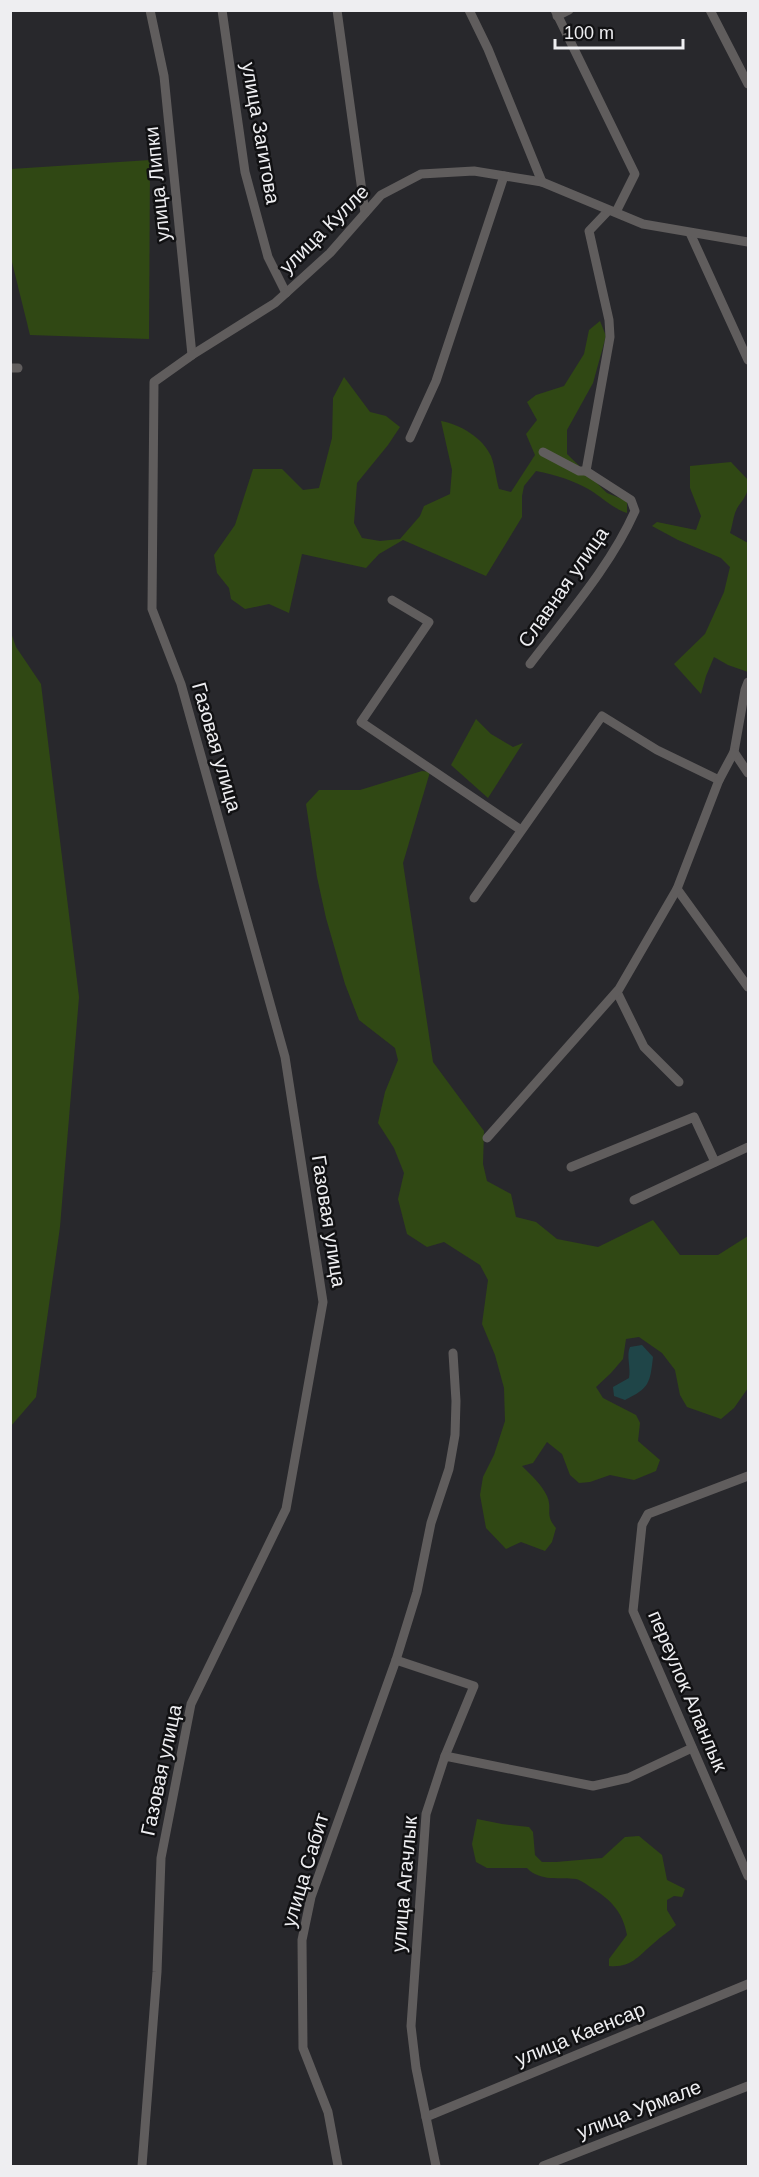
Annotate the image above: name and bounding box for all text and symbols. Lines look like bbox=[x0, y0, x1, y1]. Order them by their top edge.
scale bar bbox=[555, 12, 682, 50]
text: 100 m bbox=[564, 23, 614, 43]
street label: улица Загитова bbox=[238, 60, 284, 207]
street label: улица Липки bbox=[140, 125, 174, 243]
street label: улица Кулле bbox=[275, 180, 373, 278]
street label: Славная улица bbox=[513, 522, 613, 651]
street label: Газовая улица bbox=[188, 680, 246, 815]
street label: Газовая улица bbox=[308, 1153, 350, 1290]
street label: переулок Аланлык bbox=[644, 1607, 732, 1775]
street label: Газовая улица bbox=[136, 1702, 186, 1838]
street label: улица Сабит bbox=[277, 1810, 333, 1930]
street label: улица Агачлык bbox=[387, 1815, 421, 1953]
street label: улица Каенсар bbox=[512, 1998, 648, 2070]
street label: улица Урмале bbox=[574, 2075, 704, 2143]

